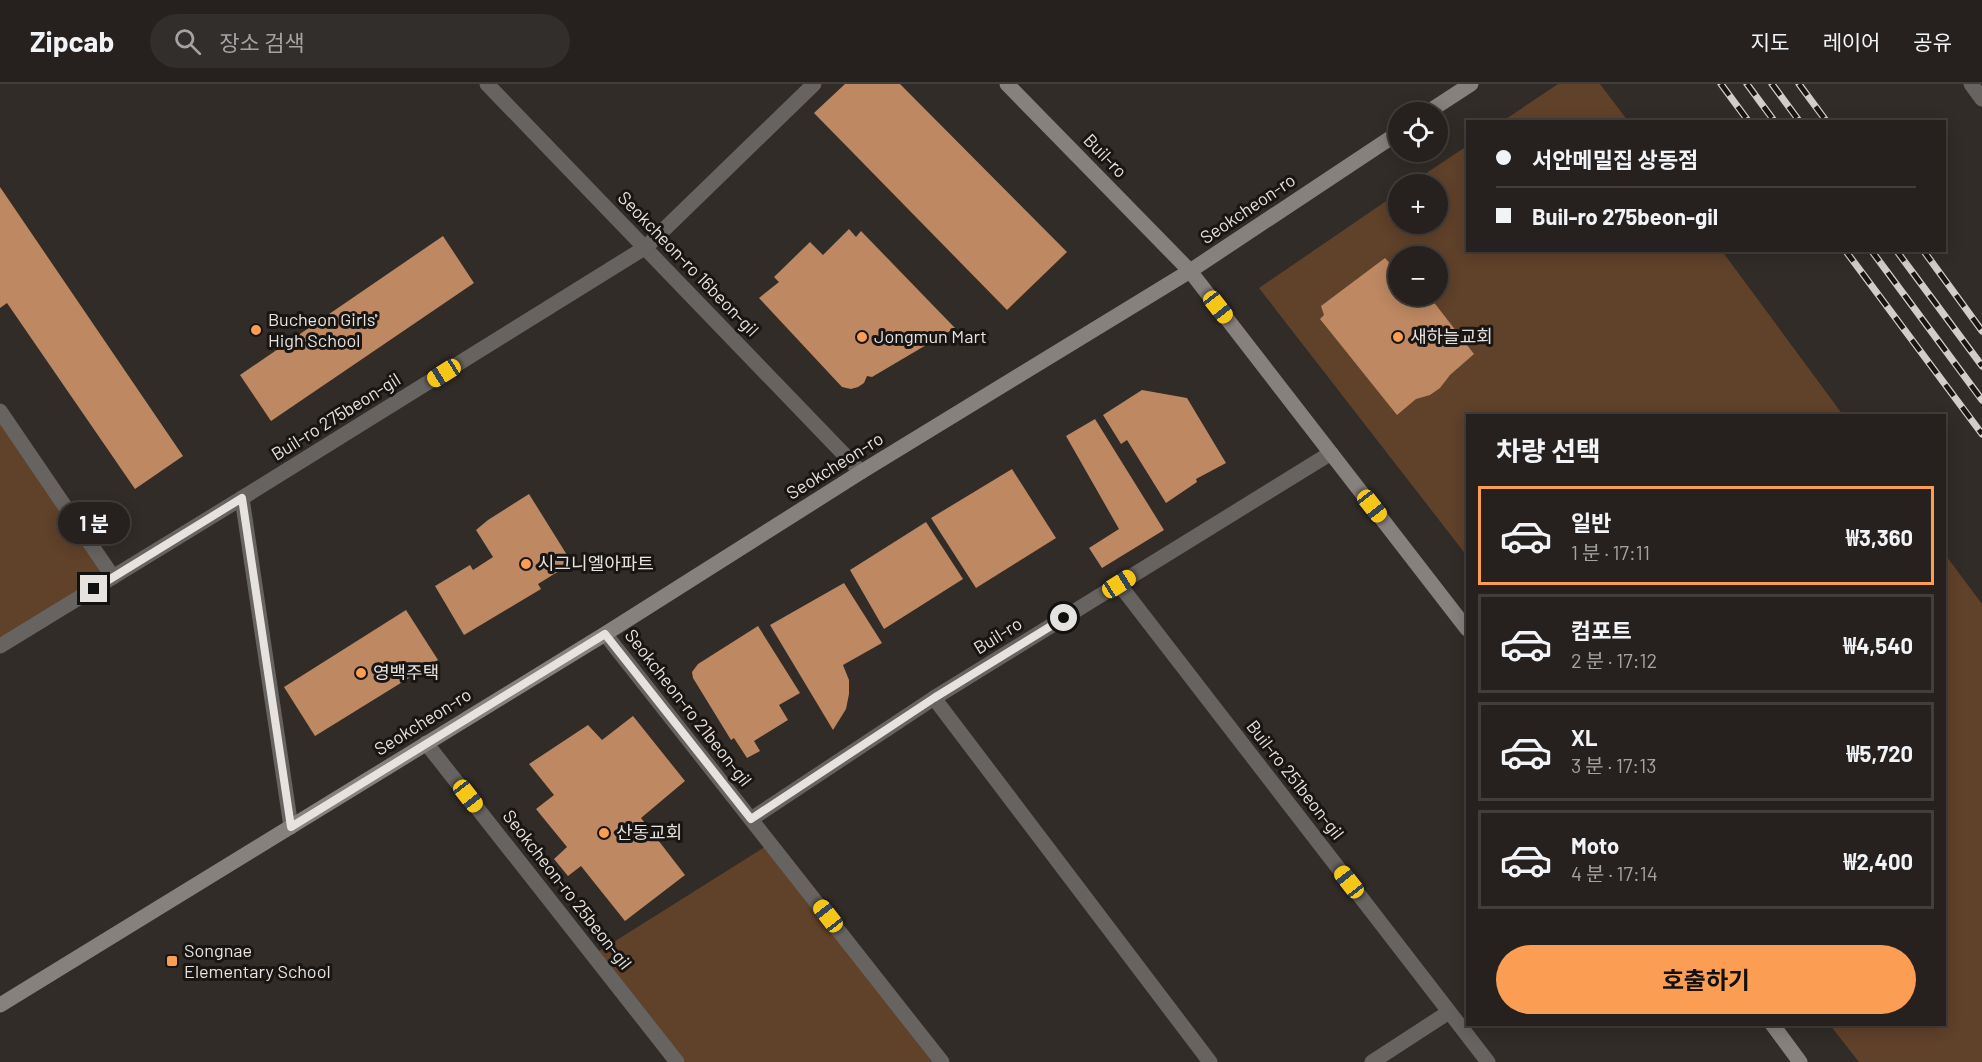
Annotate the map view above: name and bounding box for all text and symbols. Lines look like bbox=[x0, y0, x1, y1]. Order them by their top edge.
search box bbox=[150, 14, 570, 68]
text: Zipcab bbox=[30, 24, 114, 58]
icon: search bbox=[171, 25, 204, 58]
text: 장소 검색 bbox=[219, 29, 305, 55]
text: 지도 bbox=[1751, 29, 1789, 54]
text: 레이어 bbox=[1822, 29, 1880, 54]
text: 공유 bbox=[1913, 29, 1952, 54]
map controls bbox=[1388, 102, 1448, 306]
button: locate bbox=[1388, 102, 1448, 162]
street label: Buil-ro bbox=[1079, 129, 1132, 182]
text: 서안메밀집 상동점 bbox=[1532, 146, 1698, 172]
street label: Seokcheon-ro bbox=[1196, 168, 1299, 248]
button: + bbox=[1388, 174, 1448, 234]
street label: Seokcheon-ro 16beon-gil bbox=[614, 186, 764, 340]
text: Buil-ro 275beon-gil bbox=[1532, 203, 1718, 229]
button: − bbox=[1388, 246, 1448, 306]
car bbox=[1200, 287, 1236, 327]
place label: Bucheon Girls' High School bbox=[268, 308, 377, 351]
marker: Bucheon Girls' High School bbox=[249, 323, 263, 337]
place label: Jongmun Mart bbox=[874, 325, 987, 347]
place label: 새하늘교회 bbox=[1410, 325, 1493, 347]
marker: Jongmun Mart bbox=[855, 330, 869, 344]
marker: 새하늘교회 bbox=[1391, 330, 1405, 344]
car bbox=[424, 356, 464, 390]
street label: Buil-ro 275beon-gil bbox=[267, 368, 404, 465]
street label: Seokcheon-ro bbox=[782, 427, 887, 504]
text: 차량 선택 bbox=[1496, 434, 1601, 466]
car bbox=[1354, 486, 1390, 526]
callout: 1 분 bbox=[58, 502, 130, 544]
icon: car bbox=[1499, 509, 1553, 563]
text: 일반 bbox=[1571, 509, 1611, 535]
text: 1 분 bbox=[79, 511, 109, 535]
text: ₩3,360 bbox=[1846, 524, 1913, 550]
text: 1 분 · 17:11 bbox=[1571, 540, 1650, 564]
place label: 시그니엘아파트 bbox=[538, 552, 654, 574]
marker: 시그니엘아파트 bbox=[519, 557, 533, 571]
car bbox=[1099, 567, 1139, 601]
route end bbox=[80, 575, 107, 602]
route start bbox=[1050, 604, 1077, 631]
street label: Buil-ro bbox=[969, 612, 1026, 658]
icon: car bbox=[1499, 617, 1553, 671]
text: 컴포트 bbox=[1571, 617, 1632, 643]
street label: Seokcheon-ro 21beon-gil bbox=[621, 624, 757, 790]
text: ₩4,540 bbox=[1843, 632, 1913, 658]
text: 2 분 · 17:12 bbox=[1571, 648, 1657, 672]
place label: 영백주택 bbox=[373, 661, 439, 683]
marker: 영백주택 bbox=[354, 666, 368, 680]
street label: Seokcheon-ro bbox=[370, 683, 475, 760]
street label: Buil-ro 251beon-gil bbox=[1242, 715, 1349, 843]
text: XL bbox=[1571, 724, 1597, 750]
icon: car bbox=[1499, 725, 1553, 779]
text: ₩5,720 bbox=[1847, 740, 1913, 766]
text: 3 분 · 17:13 bbox=[1571, 753, 1656, 777]
car bbox=[450, 776, 486, 816]
street label: Seokcheon-ro 25beon-gil bbox=[499, 805, 637, 974]
place label: 산동교회 bbox=[616, 821, 682, 843]
marker: 산동교회 bbox=[597, 826, 611, 840]
text: Moto bbox=[1571, 832, 1619, 858]
icon: car bbox=[1499, 833, 1553, 887]
text: ₩2,400 bbox=[1843, 848, 1913, 874]
text: 4 분 · 17:14 bbox=[1571, 861, 1658, 885]
car bbox=[1331, 862, 1367, 902]
car bbox=[810, 896, 846, 936]
place label: Songnae Elementary School bbox=[184, 939, 331, 982]
button: 호출하기 bbox=[1496, 945, 1916, 1014]
marker: Songnae Elementary School bbox=[165, 954, 179, 968]

